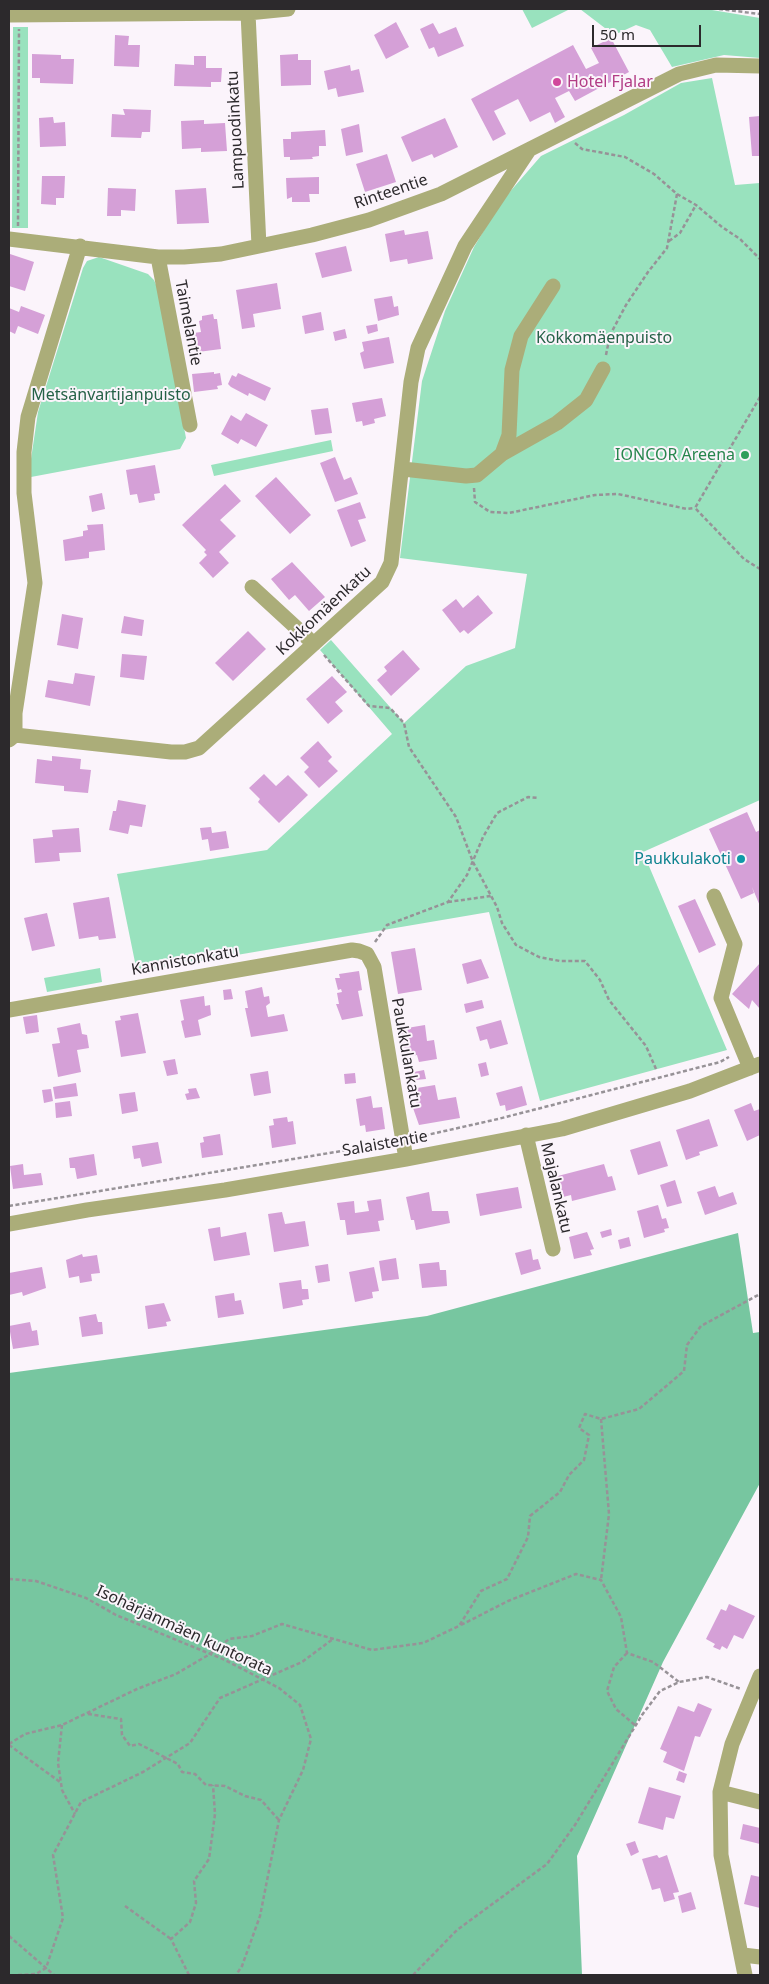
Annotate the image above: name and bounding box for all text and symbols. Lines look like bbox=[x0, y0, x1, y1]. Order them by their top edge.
scale bar bbox=[594, 15, 703, 47]
text: 50 m bbox=[600, 24, 635, 44]
street label: Lampuodinkatu bbox=[223, 70, 249, 190]
place label: Hotel Fjalar bbox=[567, 72, 653, 92]
marker: Hotel Fjalar bbox=[551, 76, 563, 88]
street label: Rinteentie bbox=[352, 170, 430, 214]
street label: Taimelantie bbox=[170, 279, 206, 367]
park label: Kokkomäenpuisto bbox=[536, 328, 672, 348]
park label: Metsänvartijanpuisto bbox=[31, 385, 191, 405]
place label: IONCOR Areena bbox=[615, 445, 735, 465]
marker: IONCOR Areena bbox=[739, 449, 751, 461]
street label: Kokkomäenkatu bbox=[273, 562, 375, 660]
place label: Paukkulakoti bbox=[634, 849, 731, 869]
marker: Paukkulakoti bbox=[735, 853, 747, 865]
street label: Kannistonkatu bbox=[130, 942, 240, 980]
street label: Paukkulankatu bbox=[387, 996, 425, 1110]
street label: Salaistentie bbox=[341, 1127, 429, 1161]
street label: Majalankatu bbox=[536, 1141, 576, 1235]
street label: Isohärjänmäen kuntorata bbox=[93, 1582, 275, 1680]

